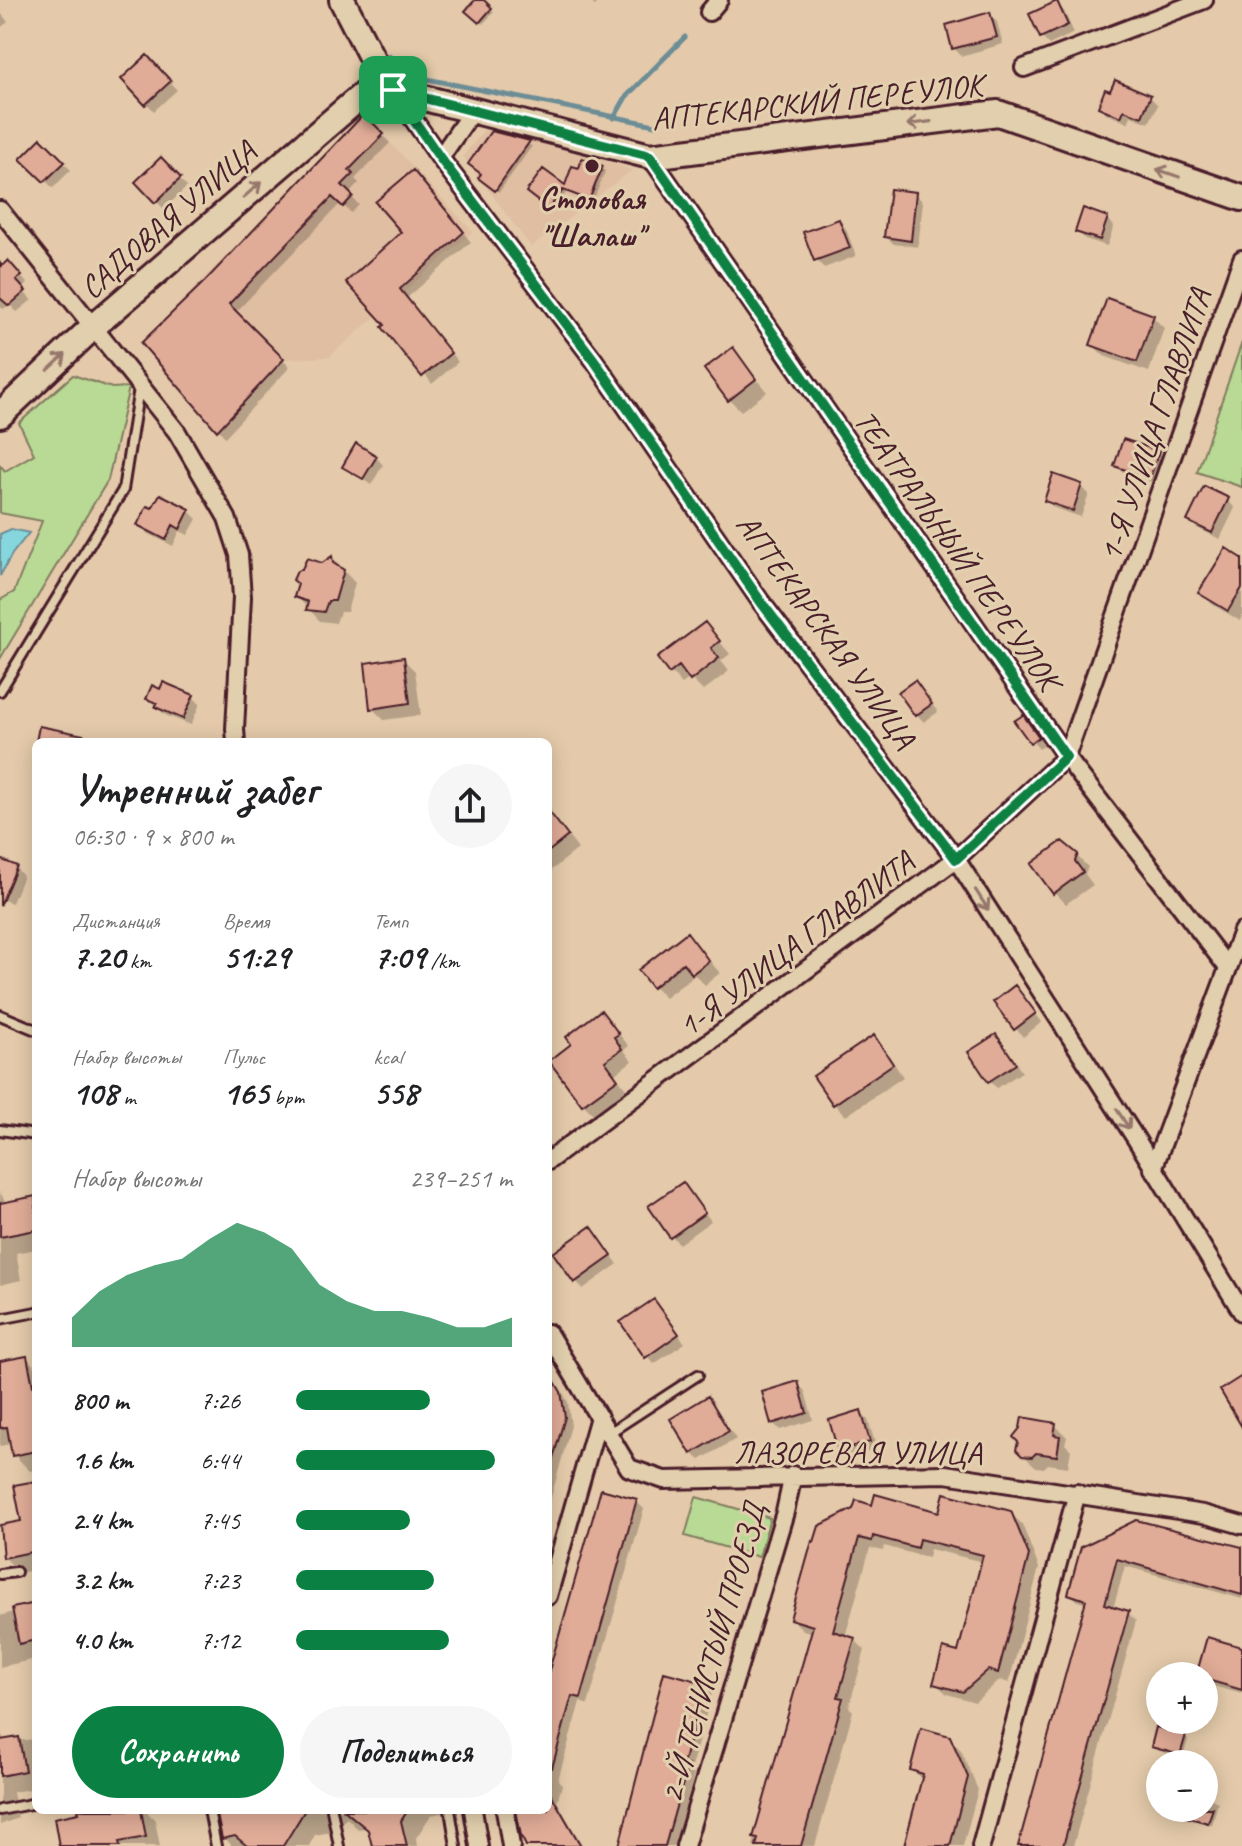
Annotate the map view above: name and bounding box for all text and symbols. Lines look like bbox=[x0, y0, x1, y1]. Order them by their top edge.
pin bbox=[359, 56, 427, 124]
street label: АПТЕКАРСКИЙ ПЕРЕУЛОК bbox=[650, 64, 990, 140]
icon: arrive bbox=[371, 68, 415, 112]
one-way arrow bbox=[906, 116, 933, 131]
street label: САДОВАЯ УЛИЦА bbox=[71, 131, 266, 308]
marker: Столовая "Шалаш" bbox=[583, 157, 601, 175]
one-way arrow bbox=[1157, 165, 1181, 179]
place label: Столовая "Шалаш" bbox=[539, 178, 651, 256]
one-way arrow bbox=[241, 181, 262, 199]
street label: 1-Я УЛИЦА ГЛАВЛИТА bbox=[1089, 282, 1221, 566]
one-way arrow bbox=[47, 352, 67, 371]
street label: ТЕАТРАЛЬНЫЙ ПЕРЕУЛОК bbox=[845, 402, 1073, 703]
street label: АПТЕКАРСКАЯ УЛИЦА bbox=[727, 506, 925, 757]
text: Утренний забег bbox=[72, 762, 317, 817]
button: share bbox=[428, 764, 512, 848]
text: 06:30 · 9 × 800 m bbox=[72, 820, 233, 853]
street label: 1-Я УЛИЦА ГЛАВЛИТА bbox=[670, 841, 924, 1046]
one-way arrow bbox=[974, 888, 991, 910]
text: Дистанция bbox=[72, 907, 160, 935]
text: Время bbox=[223, 907, 269, 935]
text: Темп bbox=[373, 907, 409, 935]
text: 7.20 bbox=[72, 935, 125, 978]
text: 51:29 bbox=[223, 935, 290, 978]
text: 7:09 bbox=[373, 935, 425, 978]
text: km bbox=[125, 947, 151, 975]
text: /km bbox=[425, 947, 460, 975]
text: Набор высоты bbox=[72, 1043, 181, 1071]
text: Пульс bbox=[223, 1043, 265, 1071]
text: kcal bbox=[373, 1043, 402, 1071]
text: 108 bbox=[72, 1071, 118, 1114]
text: 165 bbox=[223, 1071, 269, 1114]
text: 558 bbox=[373, 1071, 418, 1114]
text: m bbox=[118, 1083, 136, 1111]
text: bpm bbox=[269, 1083, 304, 1111]
one-way arrow bbox=[1114, 1107, 1131, 1129]
text: Набор высоты bbox=[72, 1162, 201, 1195]
text: 239–251 m bbox=[409, 1162, 512, 1195]
text: 800 m bbox=[72, 1384, 128, 1417]
text: 7:26 bbox=[200, 1384, 240, 1417]
street label: ЛАЗОРЕВАЯ УЛИЦА bbox=[734, 1432, 983, 1473]
text: 1.6 km bbox=[72, 1444, 133, 1477]
text: 6:44 bbox=[200, 1444, 240, 1477]
street label: 2-Й ТЕНИСТЫЙ ПРОЕЗД bbox=[651, 1496, 776, 1807]
text: 2.4 km bbox=[72, 1504, 132, 1537]
text: 7:45 bbox=[200, 1504, 240, 1537]
text: 3.2 km bbox=[72, 1564, 132, 1597]
text: 7:23 bbox=[200, 1564, 240, 1597]
text: 4.0 km bbox=[72, 1624, 132, 1657]
text: 7:12 bbox=[200, 1624, 240, 1657]
map controls bbox=[1146, 1662, 1218, 1822]
button: + bbox=[1146, 1662, 1218, 1734]
button: Сохранить bbox=[72, 1706, 284, 1798]
button: Поделиться bbox=[300, 1706, 512, 1798]
button: − bbox=[1146, 1750, 1218, 1822]

